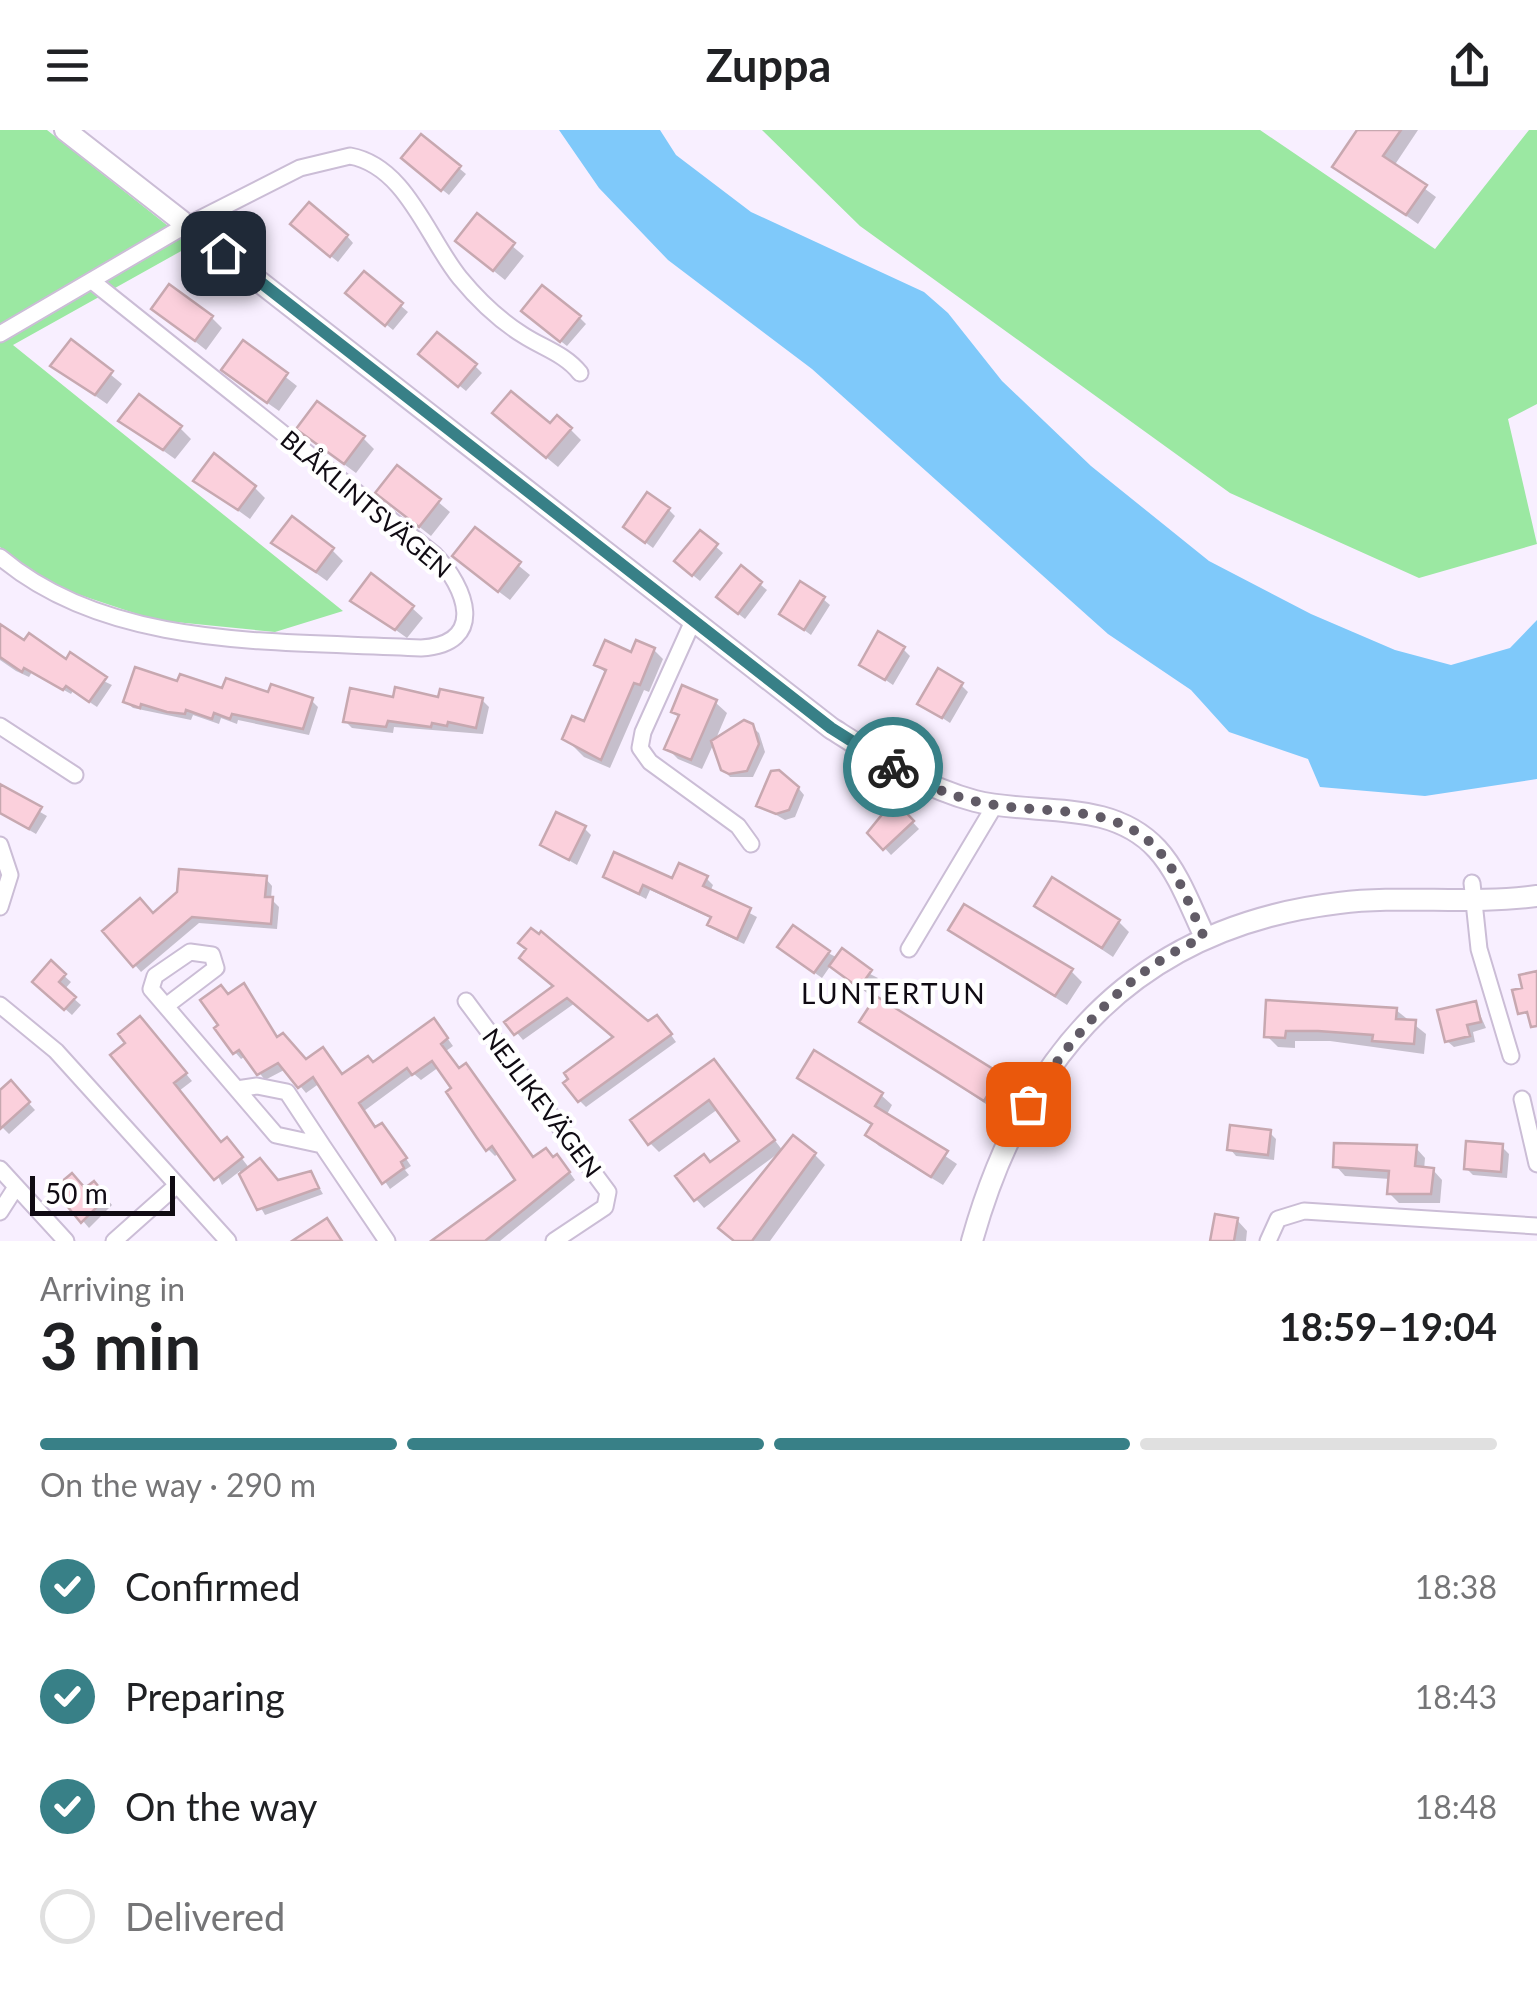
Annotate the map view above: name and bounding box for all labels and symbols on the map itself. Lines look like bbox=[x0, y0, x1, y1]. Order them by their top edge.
pin bbox=[181, 211, 266, 296]
street label: BLÅKLINTSVÄGEN bbox=[275, 423, 458, 583]
courier bbox=[843, 717, 943, 817]
district label: LUNTERTUN bbox=[801, 976, 987, 1010]
street label: NEJLIKEVÄGEN bbox=[477, 1022, 609, 1183]
pin bbox=[986, 1062, 1071, 1147]
scale bar bbox=[30, 1171, 175, 1216]

